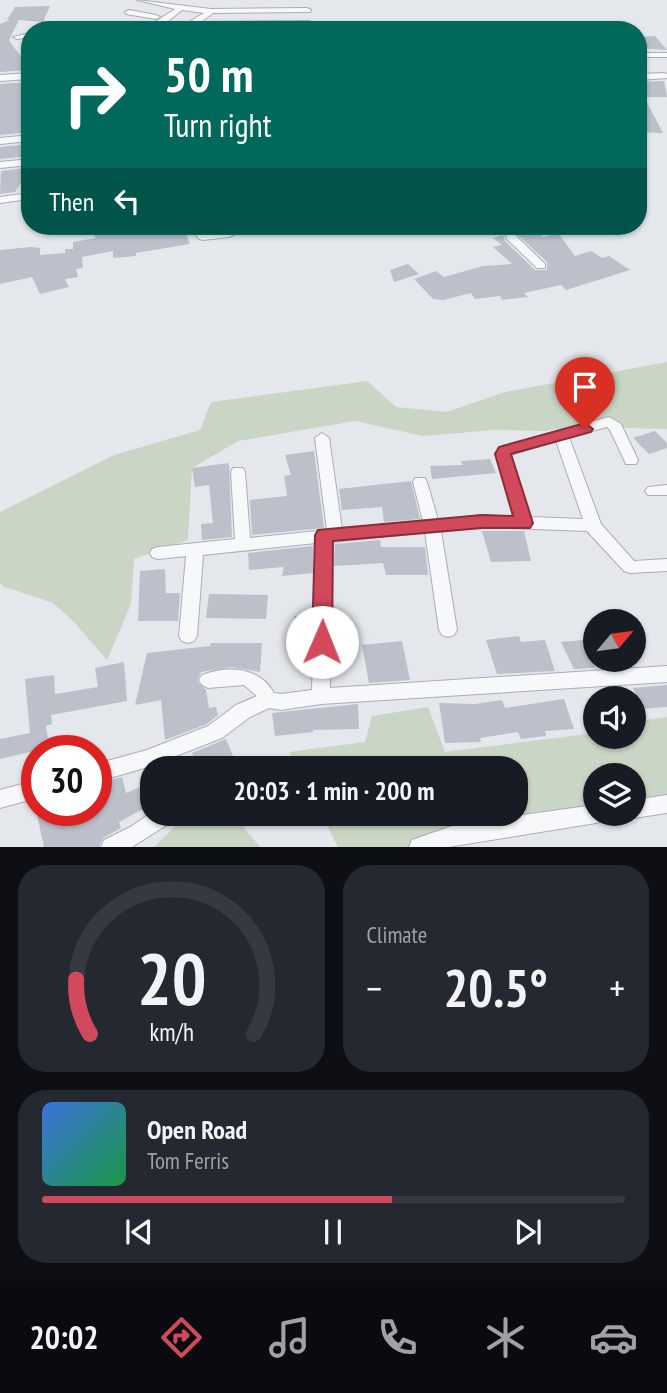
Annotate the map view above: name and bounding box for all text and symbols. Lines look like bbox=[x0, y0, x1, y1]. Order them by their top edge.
text: 50 m bbox=[164, 42, 253, 106]
icon: right bbox=[49, 49, 140, 140]
text: Turn right bbox=[164, 104, 272, 146]
icon: left bbox=[108, 182, 146, 220]
text: Then bbox=[49, 185, 94, 218]
pin bbox=[555, 357, 615, 429]
icon: arrive bbox=[566, 368, 604, 406]
position arrow bbox=[285, 605, 359, 679]
north arrow bbox=[583, 609, 646, 672]
map controls bbox=[583, 609, 646, 826]
button: sound bbox=[583, 686, 646, 749]
speed limit sign: 30 bbox=[21, 735, 112, 826]
button: layers bbox=[583, 763, 646, 826]
text: 20:03 · 1 min · 200 m bbox=[234, 774, 434, 807]
text: Climate bbox=[367, 920, 427, 949]
text: 20 bbox=[136, 931, 206, 1025]
text: 20.5° bbox=[443, 954, 548, 1021]
text: − bbox=[367, 963, 382, 1012]
text: + bbox=[609, 963, 625, 1012]
text: km/h bbox=[149, 1016, 193, 1048]
text: Open Road bbox=[147, 1113, 247, 1146]
text: Tom Ferris bbox=[147, 1146, 229, 1175]
icon: previous bbox=[120, 1213, 158, 1251]
icon: pause bbox=[314, 1213, 352, 1251]
icon: next bbox=[509, 1213, 547, 1251]
icon: directions bbox=[157, 1313, 206, 1362]
icon: music bbox=[265, 1313, 314, 1362]
icon: phone bbox=[373, 1313, 422, 1362]
icon: climate bbox=[481, 1313, 530, 1362]
icon: car bbox=[589, 1313, 638, 1362]
text: 20:02 bbox=[29, 1316, 99, 1358]

